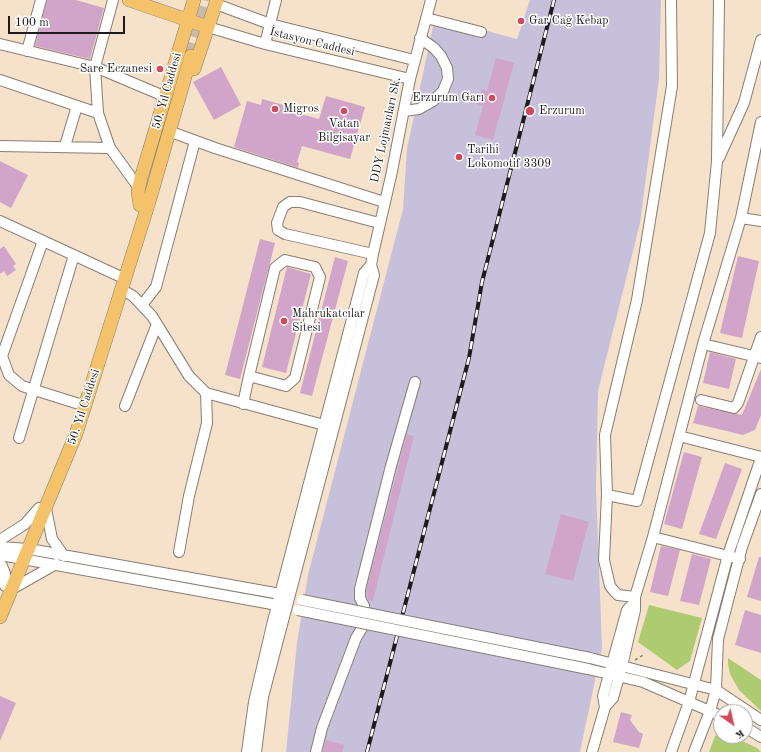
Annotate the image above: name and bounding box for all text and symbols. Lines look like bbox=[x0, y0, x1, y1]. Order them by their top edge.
scale bar bbox=[10, 8, 127, 34]
place label: Gar Cağ Kebap bbox=[529, 14, 609, 28]
marker: Gar Cağ Kebap bbox=[516, 16, 526, 26]
text: 100 m bbox=[15, 17, 49, 29]
street label: İstasyon Caddesi bbox=[268, 24, 356, 60]
street label: 50. Yıl Caddesi bbox=[149, 51, 185, 131]
place label: Sare Eczanesi bbox=[80, 62, 152, 76]
marker: Sare Eczanesi bbox=[155, 64, 165, 74]
street label: DDY Lojmanları Sk. bbox=[368, 76, 404, 184]
place label: Erzurum Garı bbox=[412, 91, 484, 105]
marker: Erzurum Garı bbox=[487, 93, 497, 103]
place label: Migros bbox=[283, 102, 319, 116]
marker: Migros bbox=[270, 104, 280, 114]
place label: Erzurum bbox=[539, 104, 585, 118]
marker: Erzurum bbox=[524, 105, 536, 117]
marker: Vatan Bilgisayar bbox=[339, 106, 349, 116]
place label: Vatan Bilgisayar bbox=[318, 117, 370, 145]
place label: Tarihi Lokomotif 3309 bbox=[467, 143, 551, 171]
marker: Tarihi Lokomotif 3309 bbox=[454, 152, 464, 162]
place label: Mahrukatcılar Sitesi bbox=[292, 307, 365, 335]
marker: Mahrukatcılar Sitesi bbox=[279, 316, 289, 326]
street label: 50. Yıl Caddesi bbox=[65, 367, 103, 447]
north arrow bbox=[713, 704, 753, 744]
text: K bbox=[733, 727, 746, 740]

